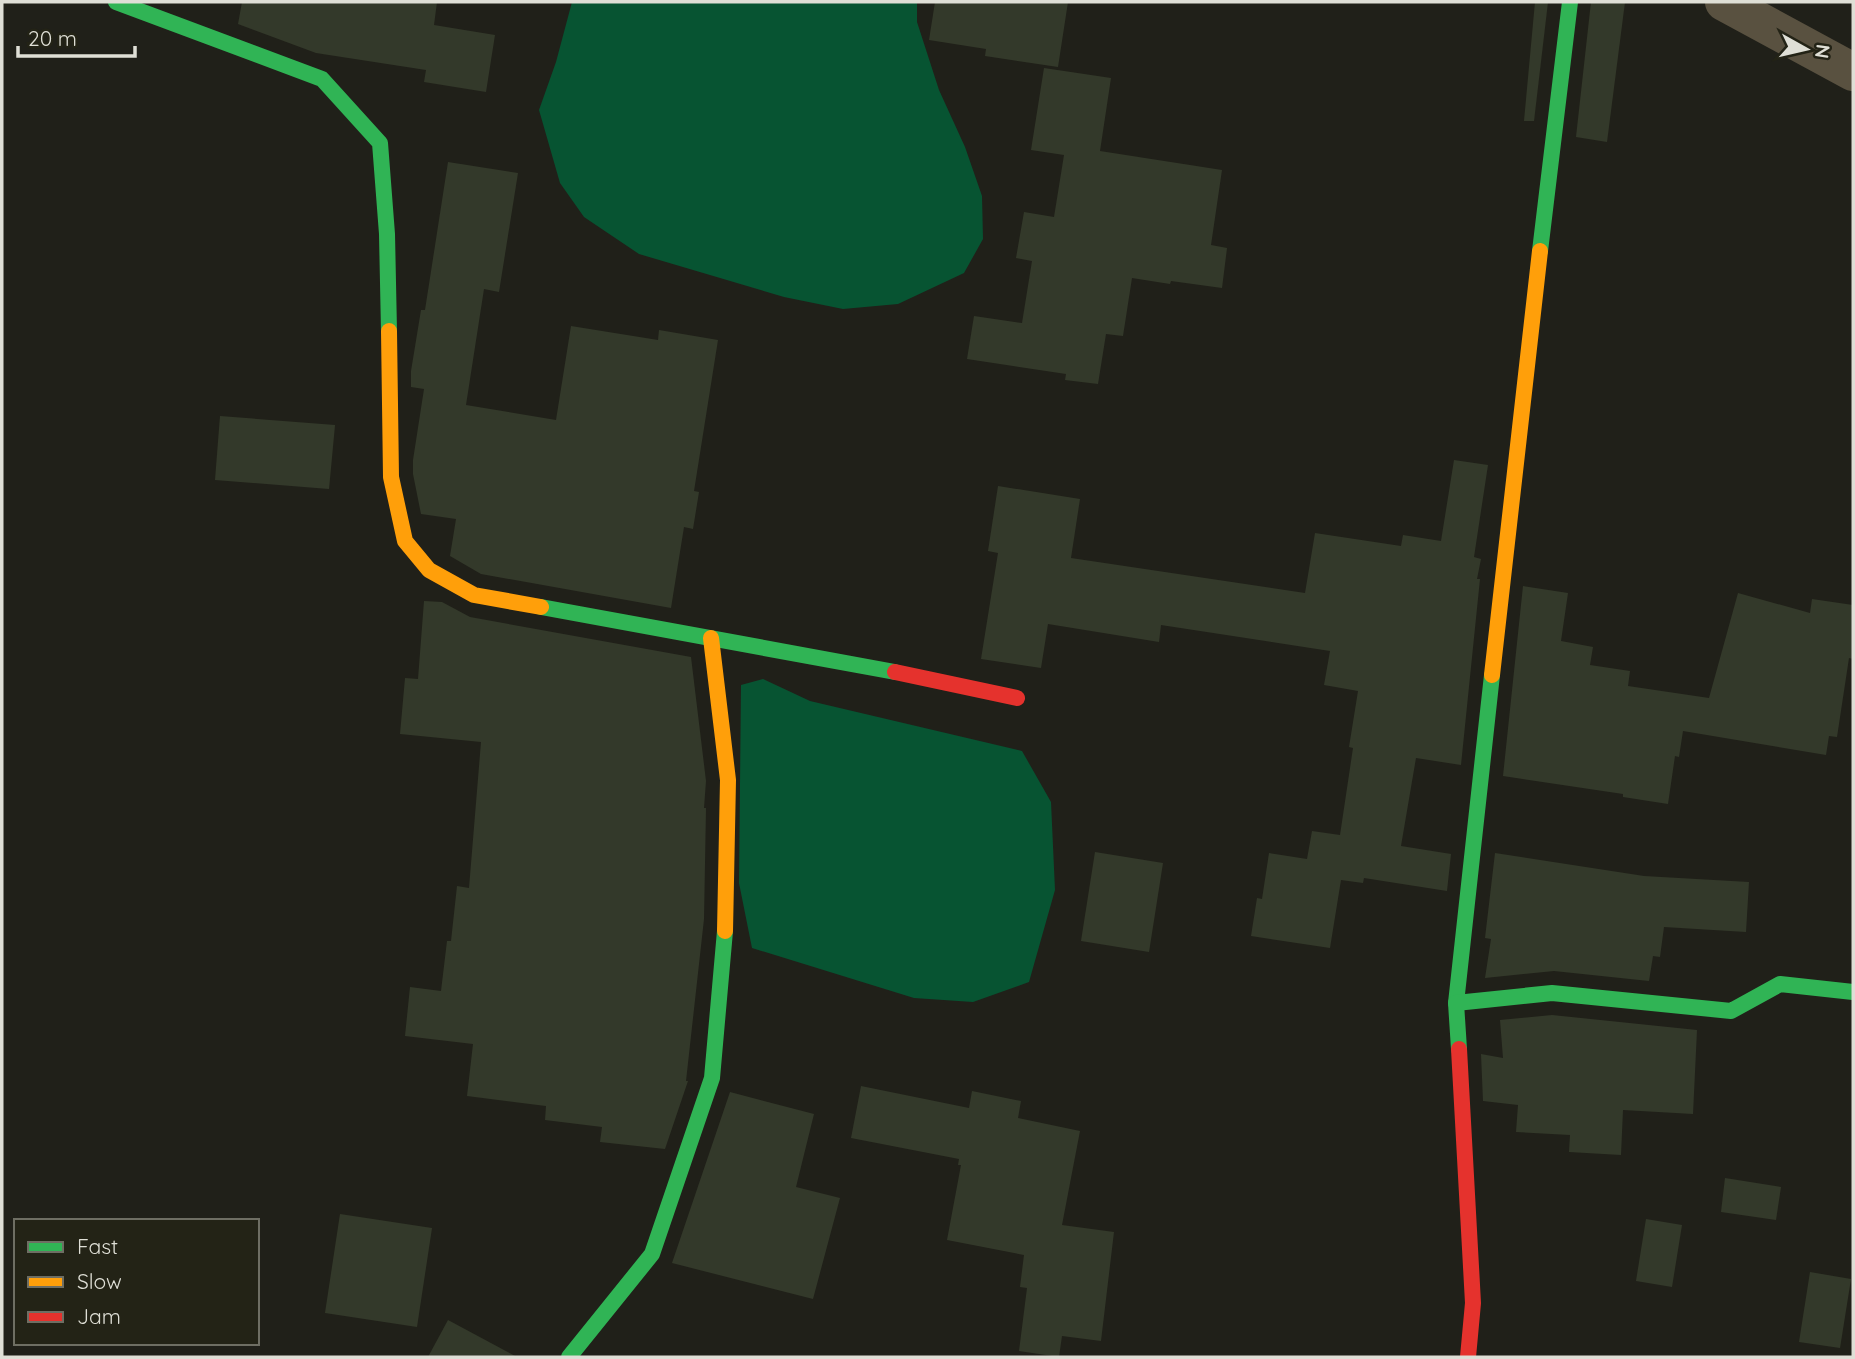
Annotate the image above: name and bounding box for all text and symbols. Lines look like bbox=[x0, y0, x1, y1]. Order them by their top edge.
scale bar bbox=[18, 14, 135, 58]
north arrow bbox=[1771, 14, 1841, 84]
text: 20 m bbox=[28, 25, 77, 51]
text: N bbox=[1810, 43, 1836, 60]
legend bbox=[14, 1219, 259, 1345]
text: Fast bbox=[77, 1233, 118, 1259]
text: Slow bbox=[77, 1268, 122, 1294]
text: Jam bbox=[77, 1303, 121, 1329]

